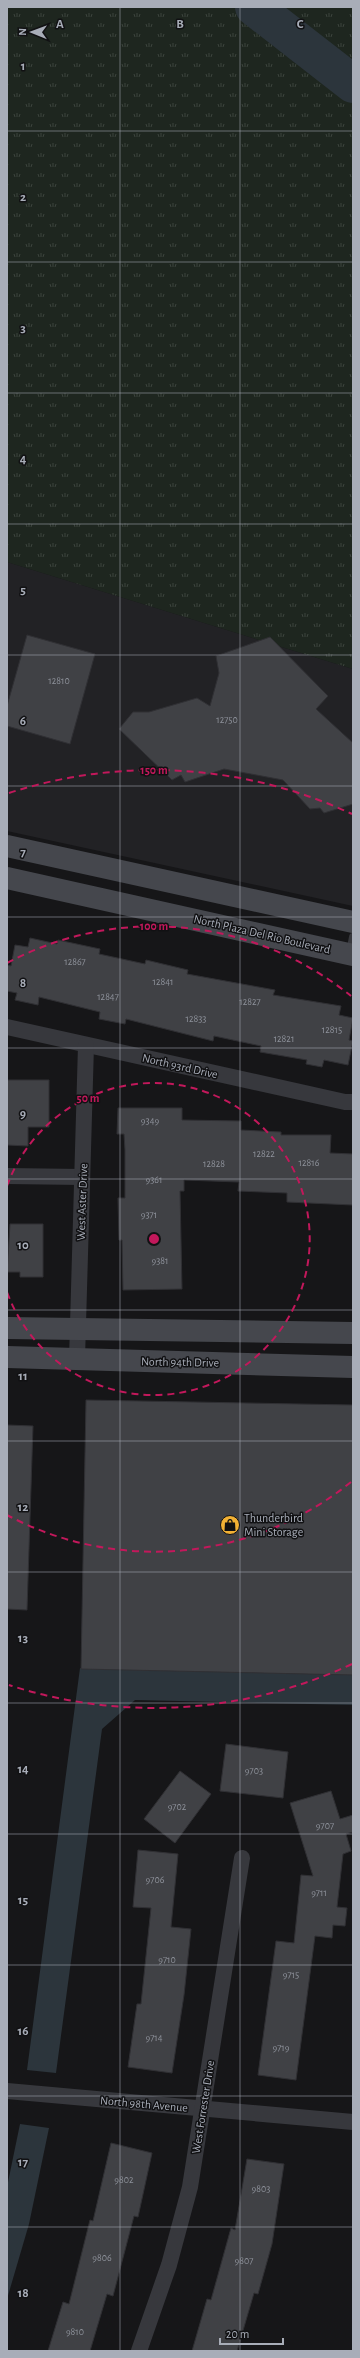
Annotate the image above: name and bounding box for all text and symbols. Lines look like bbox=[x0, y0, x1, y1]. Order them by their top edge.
north arrow bbox=[12, 12, 52, 52]
text: A bbox=[56, 18, 64, 31]
text: B bbox=[176, 18, 184, 31]
text: C bbox=[297, 18, 304, 31]
text: N bbox=[17, 28, 28, 36]
text: 1 bbox=[21, 60, 25, 73]
text: 2 bbox=[20, 191, 26, 204]
text: 3 bbox=[20, 322, 26, 335]
text: 4 bbox=[20, 453, 27, 466]
text: 5 bbox=[20, 584, 26, 597]
house number: 12810 bbox=[48, 676, 70, 686]
text: 6 bbox=[20, 715, 26, 728]
house number: 12750 bbox=[216, 715, 238, 725]
text: 150 m bbox=[140, 764, 168, 776]
text: 7 bbox=[20, 846, 26, 859]
street label: North Plaza Del Rio Boulevard bbox=[193, 912, 331, 956]
text: 100 m bbox=[140, 920, 168, 932]
house number: 12867 bbox=[64, 957, 86, 967]
text: 8 bbox=[20, 977, 26, 990]
house number: 12841 bbox=[153, 977, 173, 987]
house number: 12847 bbox=[97, 992, 119, 1002]
house number: 12827 bbox=[239, 997, 261, 1007]
house number: 12833 bbox=[186, 1014, 206, 1024]
house number: 12815 bbox=[322, 1025, 342, 1035]
house number: 12821 bbox=[274, 1034, 294, 1044]
street label: North 93rd Drive bbox=[141, 1051, 219, 1081]
text: 50 m bbox=[77, 1092, 100, 1104]
text: 9 bbox=[20, 1108, 26, 1121]
house number: 9349 bbox=[141, 1116, 159, 1126]
house number: 12822 bbox=[253, 1149, 275, 1159]
house number: 12816 bbox=[299, 1158, 320, 1168]
house number: 12828 bbox=[203, 1159, 225, 1169]
street label: West Aster Drive bbox=[75, 1163, 89, 1241]
house number: 9361 bbox=[146, 1175, 162, 1185]
house number: 9371 bbox=[141, 1210, 157, 1220]
centre of rings bbox=[147, 1232, 161, 1246]
text: 10 bbox=[17, 1239, 29, 1252]
house number: 9381 bbox=[152, 1256, 169, 1266]
street label: North 94th Drive bbox=[141, 1355, 219, 1369]
text: 11 bbox=[18, 1370, 28, 1383]
text: 12 bbox=[18, 1501, 28, 1514]
place label: Thunderbird Mini Storage bbox=[244, 1512, 303, 1538]
shop icon: Thunderbird Mini Storage bbox=[219, 1514, 241, 1536]
text: 13 bbox=[18, 1632, 29, 1645]
text: 14 bbox=[17, 1763, 29, 1776]
house number: 9703 bbox=[245, 1766, 263, 1776]
house number: 9702 bbox=[168, 1802, 187, 1812]
house number: 9707 bbox=[316, 1821, 334, 1831]
house number: 9706 bbox=[146, 1875, 165, 1885]
house number: 9711 bbox=[311, 1888, 327, 1898]
text: 15 bbox=[18, 1894, 29, 1907]
house number: 9710 bbox=[158, 1955, 176, 1965]
house number: 9715 bbox=[283, 1970, 299, 1980]
text: 16 bbox=[18, 2025, 28, 2038]
house number: 9714 bbox=[145, 2033, 163, 2043]
house number: 9719 bbox=[272, 2043, 290, 2053]
street label: West Forrester Drive bbox=[190, 2060, 216, 2154]
street label: North 98th Avenue bbox=[100, 2094, 188, 2114]
text: 17 bbox=[18, 2156, 29, 2169]
house number: 9802 bbox=[114, 2175, 134, 2185]
house number: 9803 bbox=[252, 2184, 270, 2194]
house number: 9806 bbox=[92, 2253, 112, 2263]
house number: 9807 bbox=[235, 2256, 253, 2266]
text: 18 bbox=[17, 2287, 29, 2300]
scale bar bbox=[220, 2320, 283, 2346]
house number: 9810 bbox=[66, 2327, 84, 2337]
text: 20 m bbox=[226, 2328, 249, 2340]

